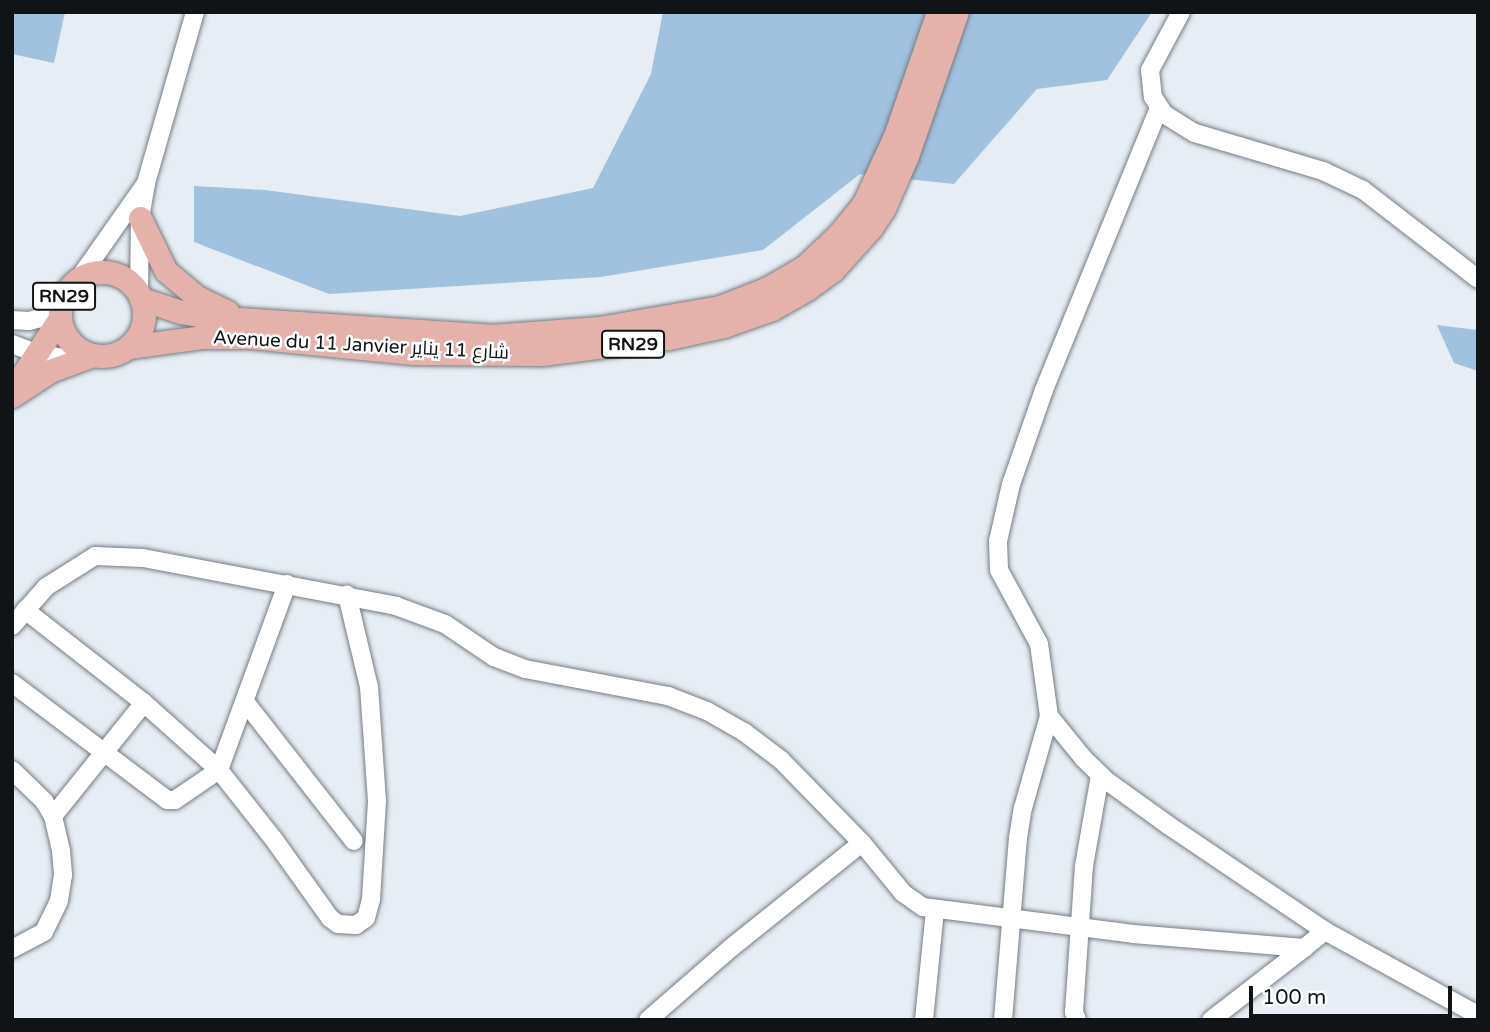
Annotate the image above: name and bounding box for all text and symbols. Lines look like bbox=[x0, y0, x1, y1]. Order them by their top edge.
road number: RN29 bbox=[31, 282, 97, 310]
street label: Avenue du 11 Janvier شارع 11 يناير bbox=[212, 327, 510, 365]
road number: RN29 bbox=[600, 330, 666, 358]
scale bar bbox=[1252, 972, 1455, 1016]
text: 100 m bbox=[1262, 985, 1326, 1010]

